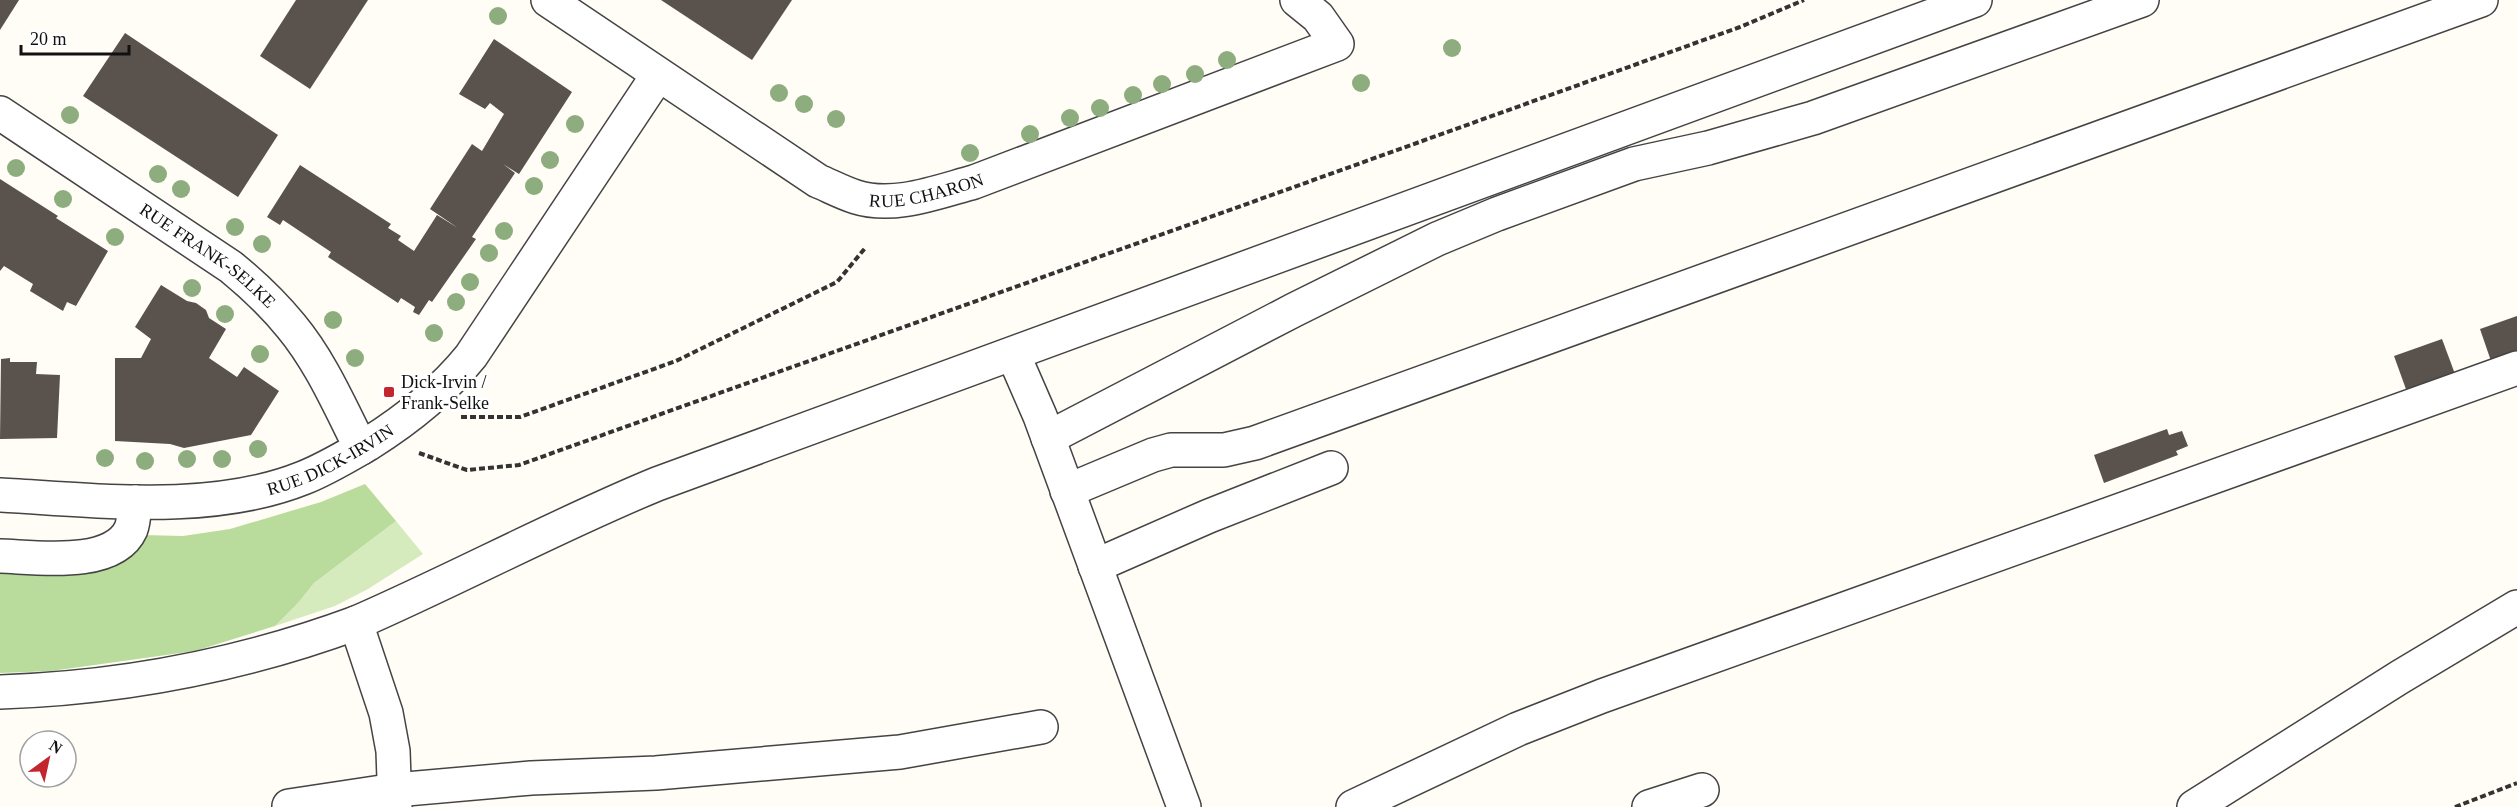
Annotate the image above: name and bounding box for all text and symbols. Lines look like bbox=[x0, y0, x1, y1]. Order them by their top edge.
scale bar bbox=[21, 18, 129, 56]
text: 20 m bbox=[30, 29, 67, 49]
street label: RUE CHARON bbox=[868, 169, 986, 211]
street label: RUE FRANK-SELKE bbox=[136, 199, 280, 312]
place label: Dick-Irvin / Frank-Selke bbox=[401, 372, 489, 413]
marker: Dick-Irvin / Frank-Selke bbox=[382, 385, 396, 399]
street label: RUE DICK-IRVIN bbox=[265, 420, 397, 499]
north arrow bbox=[18, 729, 78, 789]
text: N bbox=[46, 737, 66, 757]

